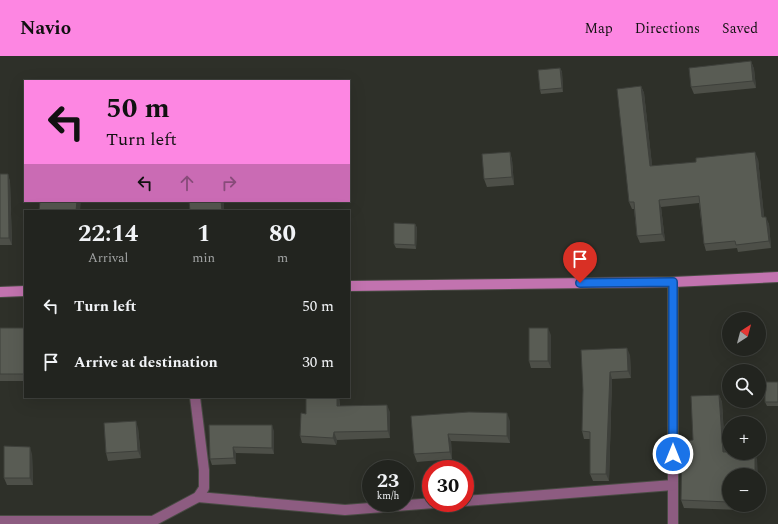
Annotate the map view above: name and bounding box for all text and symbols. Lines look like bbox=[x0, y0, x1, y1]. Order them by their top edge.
text: Navio bbox=[20, 14, 71, 43]
text: Map bbox=[585, 18, 613, 39]
text: Directions bbox=[635, 18, 700, 39]
text: Saved bbox=[722, 18, 758, 39]
text: 50 m bbox=[106, 87, 170, 130]
icon: left bbox=[40, 96, 92, 148]
text: Turn left bbox=[106, 126, 177, 153]
icon: left bbox=[134, 172, 156, 194]
icon: ahead bbox=[176, 172, 198, 194]
icon: right bbox=[218, 172, 240, 194]
text: 22:14 bbox=[78, 216, 138, 252]
text: 1 bbox=[197, 216, 210, 252]
text: 80 bbox=[269, 216, 296, 252]
pin bbox=[563, 242, 597, 283]
text: Arrival bbox=[88, 248, 128, 268]
text: min bbox=[192, 248, 215, 268]
text: m bbox=[277, 248, 288, 268]
icon: arrive bbox=[569, 248, 591, 270]
icon: left bbox=[40, 295, 62, 317]
text: Turn left bbox=[74, 295, 136, 318]
text: 50 m bbox=[302, 295, 334, 318]
north arrow bbox=[722, 312, 766, 356]
map controls bbox=[722, 312, 766, 512]
icon: arrive bbox=[40, 351, 62, 373]
text: Arrive at destination bbox=[74, 351, 218, 374]
text: 30 m bbox=[302, 351, 334, 374]
button: search bbox=[722, 364, 766, 408]
button: + bbox=[722, 416, 766, 460]
position arrow bbox=[652, 433, 694, 475]
speed limit sign: 30 bbox=[422, 460, 474, 512]
text: 23 bbox=[377, 466, 399, 496]
button: − bbox=[722, 468, 766, 512]
text: km/h bbox=[377, 488, 399, 504]

